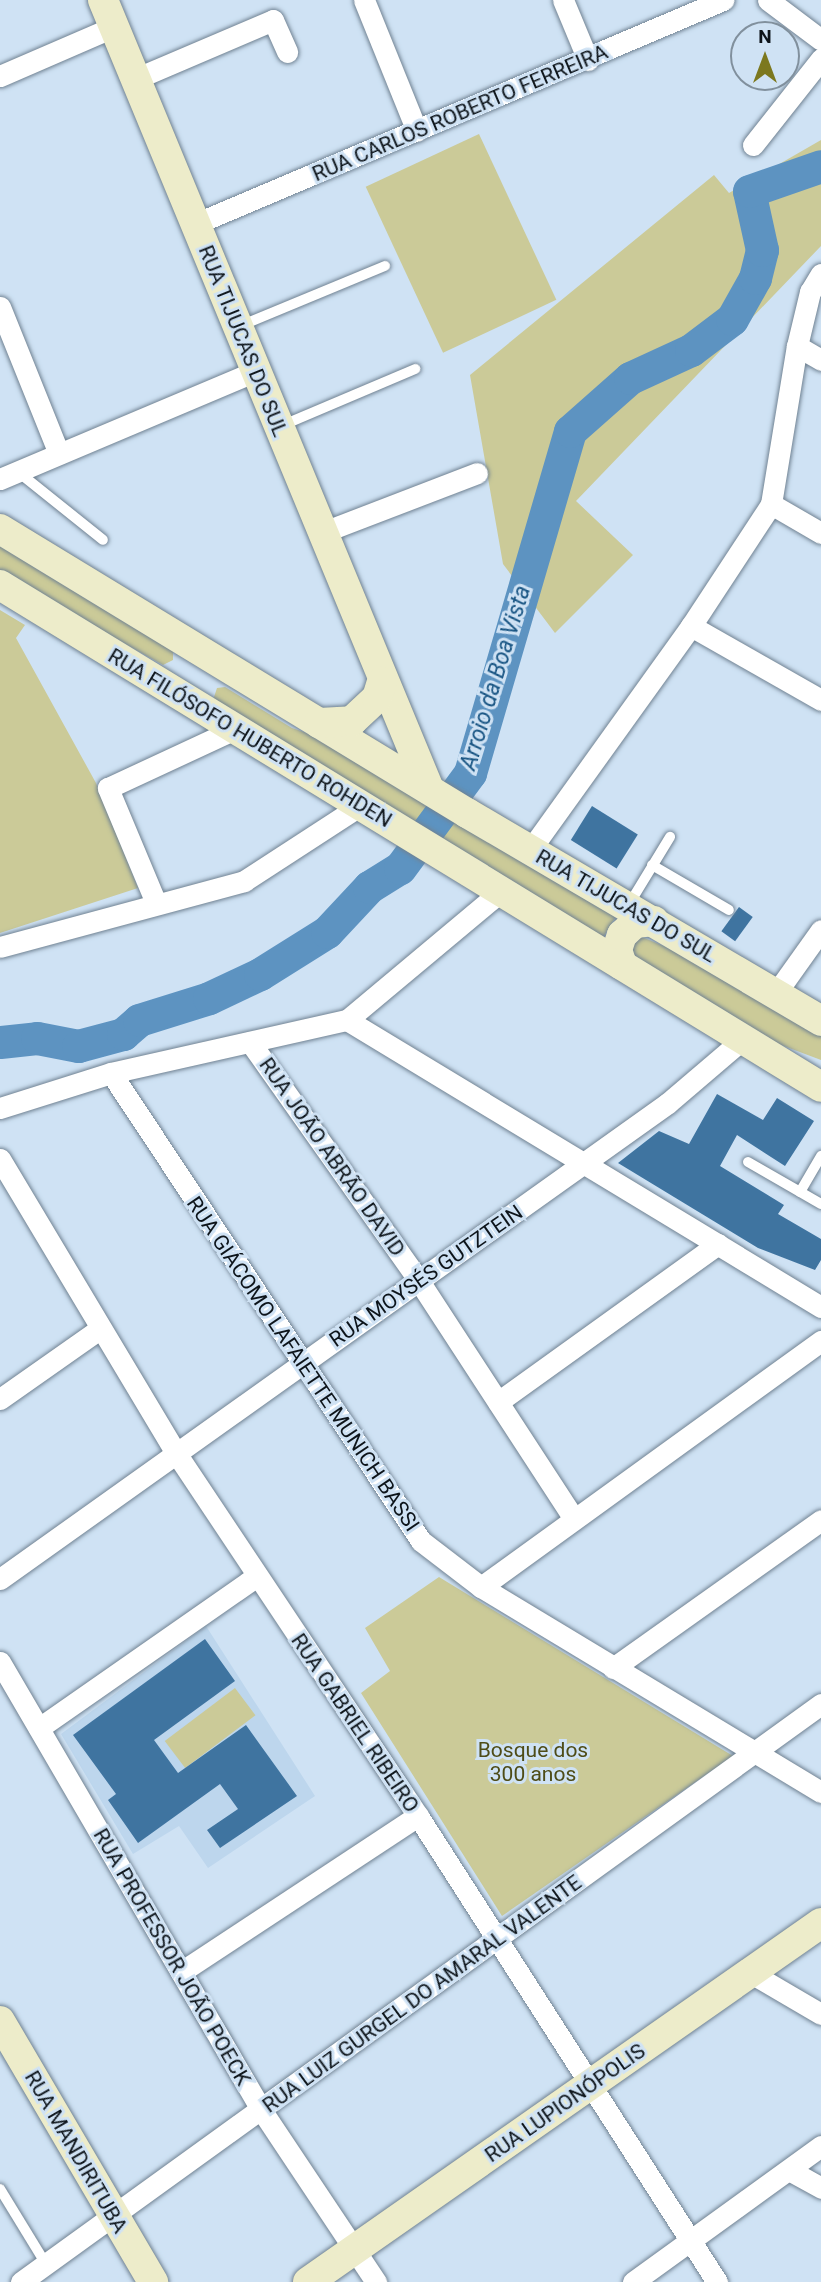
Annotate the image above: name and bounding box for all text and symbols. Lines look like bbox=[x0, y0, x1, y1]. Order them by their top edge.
north arrow bbox=[730, 21, 800, 91]
text: N bbox=[758, 25, 772, 48]
street label: RUA CARLOS ROBERTO FERREIRA bbox=[309, 39, 611, 187]
street label: RUA TIJUCAS DO SUL bbox=[193, 241, 293, 441]
water label: Arroio da Boa Vista bbox=[455, 582, 537, 774]
street label: RUA FILÓSOFO HUBERTO ROHDEN bbox=[104, 643, 396, 833]
street label: RUA TIJUCAS DO SUL bbox=[531, 844, 721, 968]
street label: RUA JOÃO ABRÃO DAVID bbox=[254, 1053, 410, 1261]
street label: RUA GIÁCOMO LAFAIETTE MUNICH BASSI bbox=[181, 1192, 425, 1536]
street label: RUA MOYSÉS GUTZTEIN bbox=[324, 1200, 528, 1352]
street label: RUA GABRIEL RIBEIRO bbox=[286, 1629, 424, 1817]
park label: Bosque dos 300 anos bbox=[478, 1737, 588, 1787]
street label: RUA PROFESSOR JOÃO POECK bbox=[88, 1824, 256, 2090]
street label: RUA LUIZ GURGEL DO AMARAL VALENTE bbox=[258, 1870, 586, 2118]
street label: RUA LUPIONÓPOLIS bbox=[480, 2038, 650, 2168]
street label: RUA MANDIRITUBA bbox=[19, 2066, 133, 2238]

